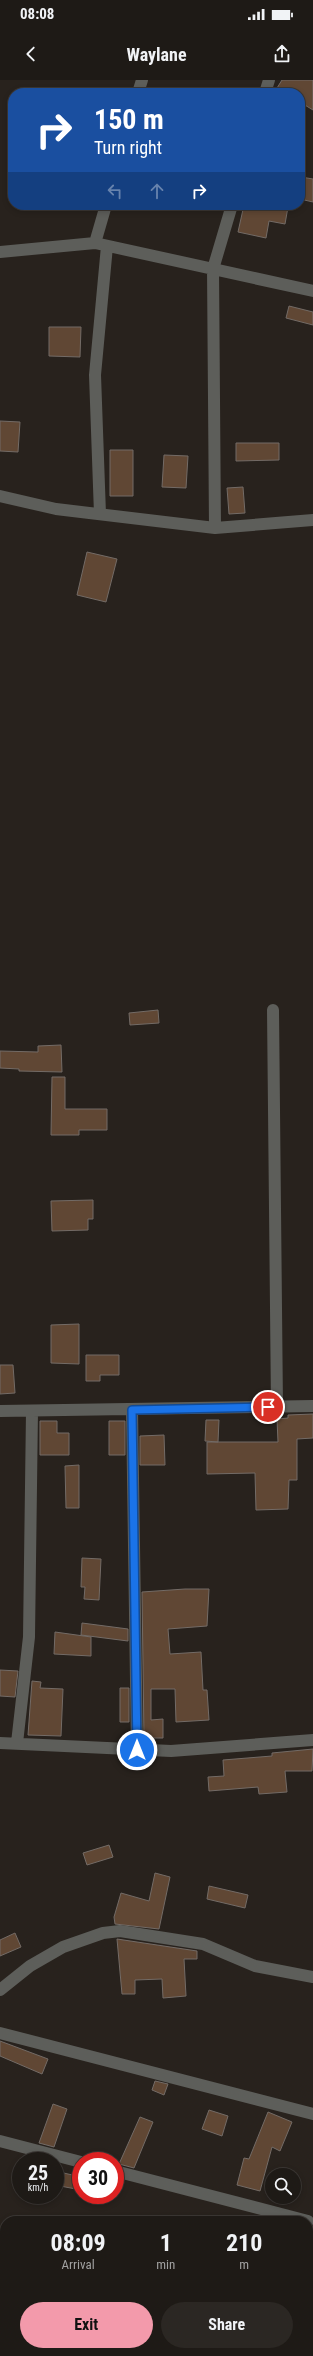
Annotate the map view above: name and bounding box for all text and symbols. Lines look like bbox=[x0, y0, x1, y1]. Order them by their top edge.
text: 08:08 bbox=[20, 5, 54, 23]
icon: back bbox=[20, 43, 42, 65]
icon: share bbox=[271, 43, 293, 65]
text: Waylane bbox=[126, 44, 187, 65]
text: 150 m bbox=[94, 103, 164, 136]
icon: right bbox=[28, 104, 80, 156]
text: Turn right bbox=[94, 137, 162, 158]
icon: left bbox=[104, 180, 126, 202]
icon: ahead bbox=[146, 180, 168, 202]
icon: right bbox=[188, 180, 210, 202]
pin bbox=[251, 1390, 285, 1424]
icon: arrive bbox=[257, 1396, 279, 1418]
position arrow bbox=[116, 1729, 158, 1771]
speed limit sign: 30 bbox=[72, 2152, 124, 2204]
text: 25 bbox=[28, 2161, 48, 2185]
map controls bbox=[265, 2168, 301, 2204]
button: search bbox=[265, 2168, 301, 2204]
text: km/h bbox=[28, 2182, 48, 2193]
text: 08:09 bbox=[51, 2229, 106, 2257]
text: 1 bbox=[160, 2229, 172, 2257]
text: 210 bbox=[226, 2229, 262, 2257]
text: Arrival bbox=[62, 2257, 95, 2272]
text: min bbox=[156, 2257, 175, 2272]
text: m bbox=[239, 2257, 249, 2272]
button: Exit bbox=[20, 2302, 153, 2348]
button: Share bbox=[161, 2302, 293, 2348]

